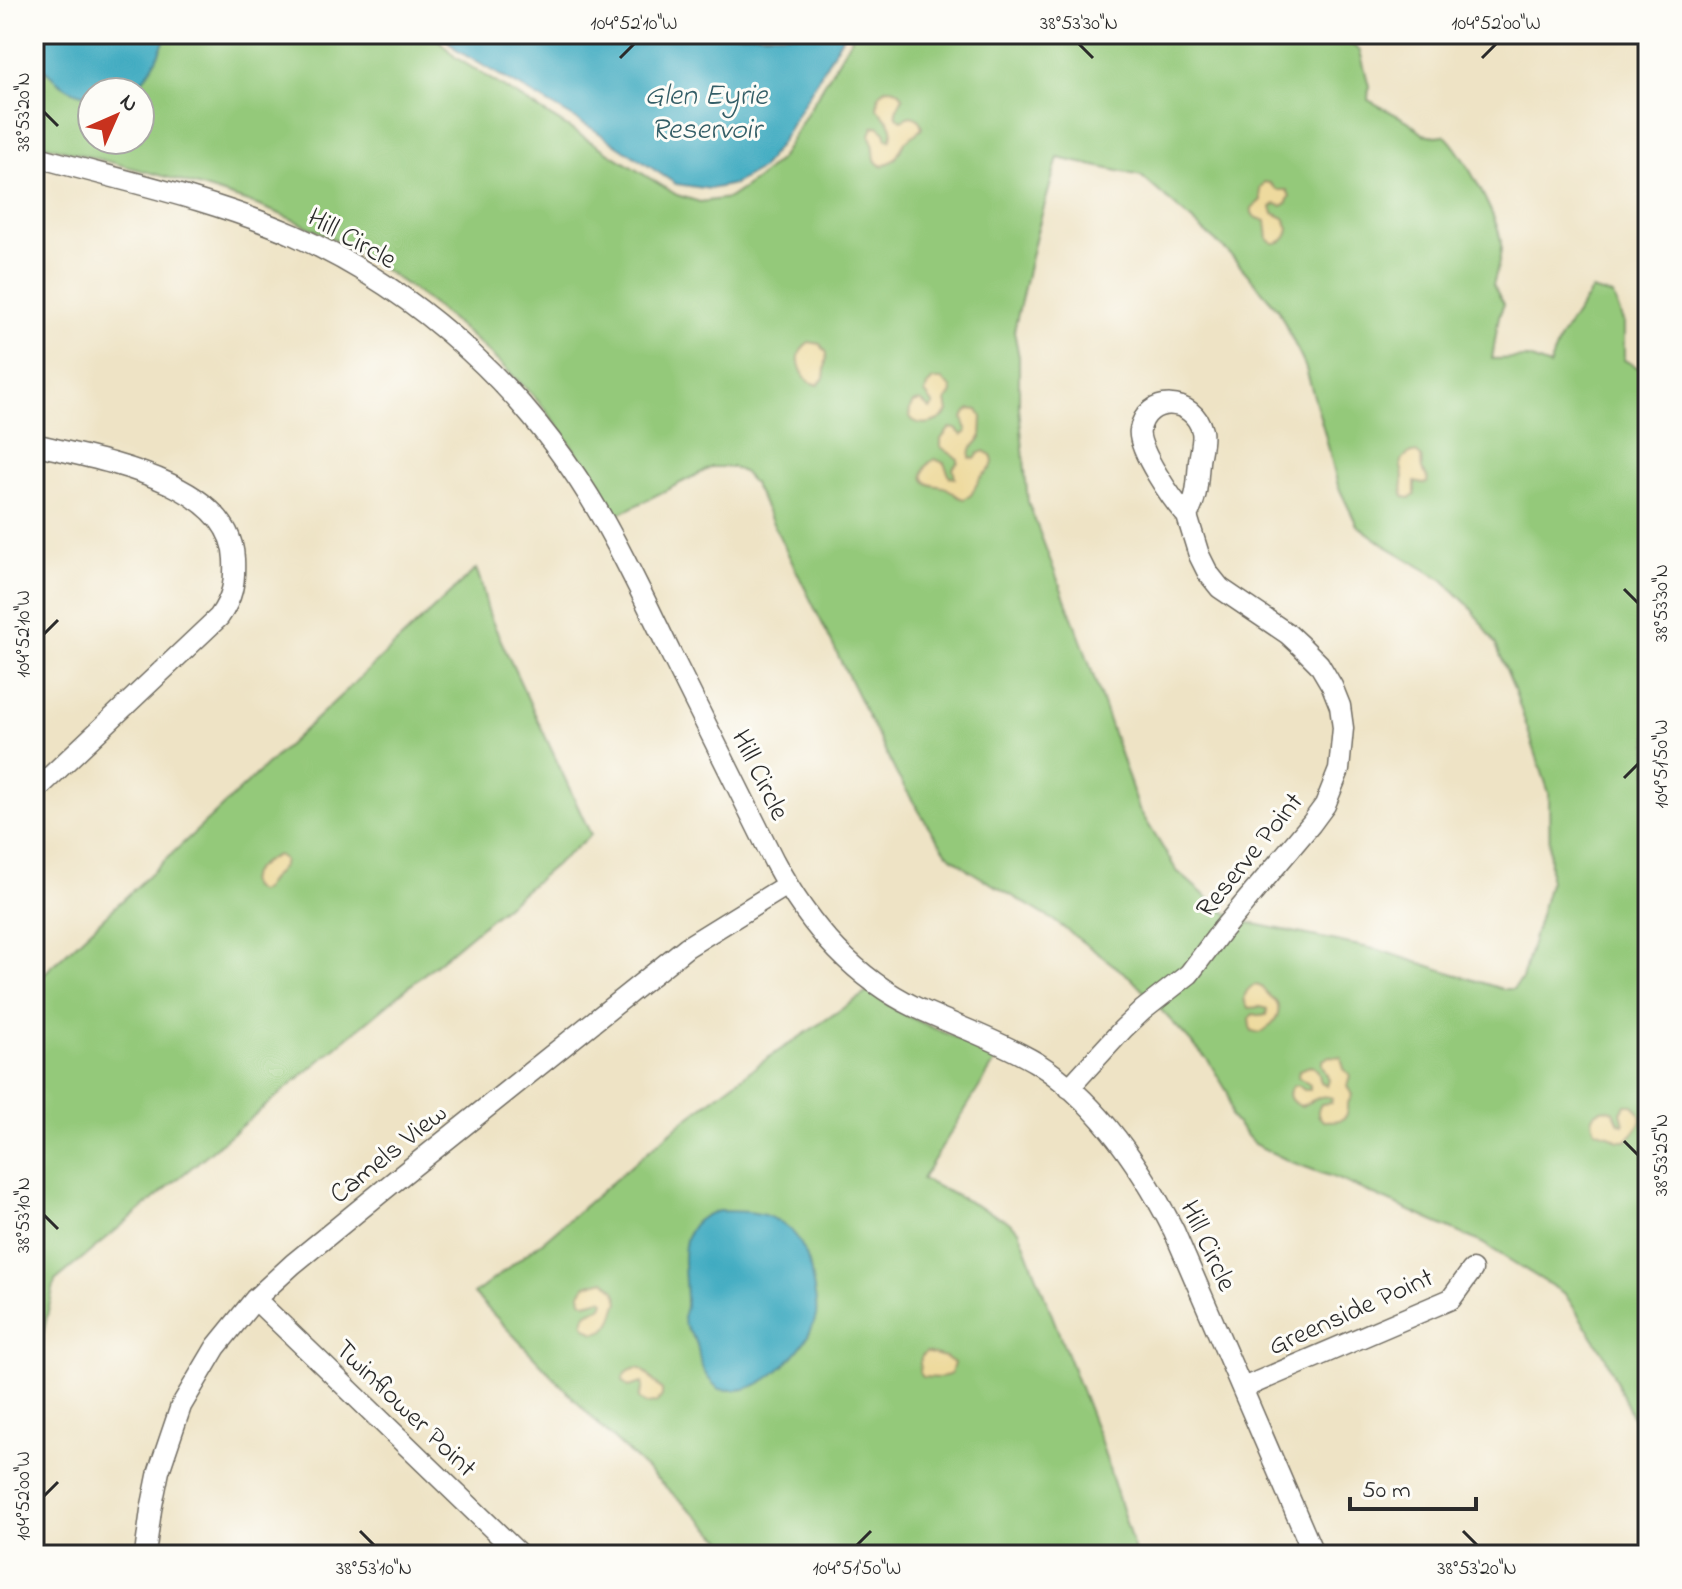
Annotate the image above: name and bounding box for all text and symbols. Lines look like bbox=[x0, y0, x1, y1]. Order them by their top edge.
text: 104°52'10"W bbox=[590, 10, 678, 39]
text: 38°53'30"N bbox=[1040, 10, 1118, 39]
text: 104°52'00"W bbox=[1451, 10, 1541, 39]
text: 38°53'20"N bbox=[10, 72, 39, 152]
water label: Glen Eyrie Reservoir bbox=[645, 75, 769, 153]
north arrow bbox=[76, 76, 156, 156]
text: N bbox=[111, 87, 145, 121]
street label: Hill Circle bbox=[299, 199, 404, 282]
text: 38°53'30"N bbox=[1648, 564, 1677, 642]
text: 104°52'10"W bbox=[10, 590, 39, 678]
text: 104°51'50"W bbox=[1648, 720, 1677, 808]
street label: Hill Circle bbox=[719, 723, 799, 828]
street label: Reserve Point bbox=[1187, 784, 1314, 928]
street label: Camels View bbox=[321, 1094, 457, 1215]
text: 38°53'25"N bbox=[1648, 1114, 1677, 1196]
text: 38°53'10"N bbox=[10, 1177, 39, 1253]
street label: Hill Circle bbox=[1168, 1194, 1246, 1299]
street label: Greenside Point bbox=[1262, 1258, 1441, 1368]
street label: Twinflower Point bbox=[324, 1331, 485, 1488]
text: 104°52'00"W bbox=[10, 1451, 39, 1541]
scale bar bbox=[1350, 1461, 1476, 1511]
text: 50 m bbox=[1362, 1474, 1411, 1509]
text: 38°53'10"N bbox=[336, 1555, 412, 1584]
text: 104°51'50"W bbox=[813, 1555, 901, 1584]
text: 38°53'20"N bbox=[1437, 1555, 1517, 1584]

